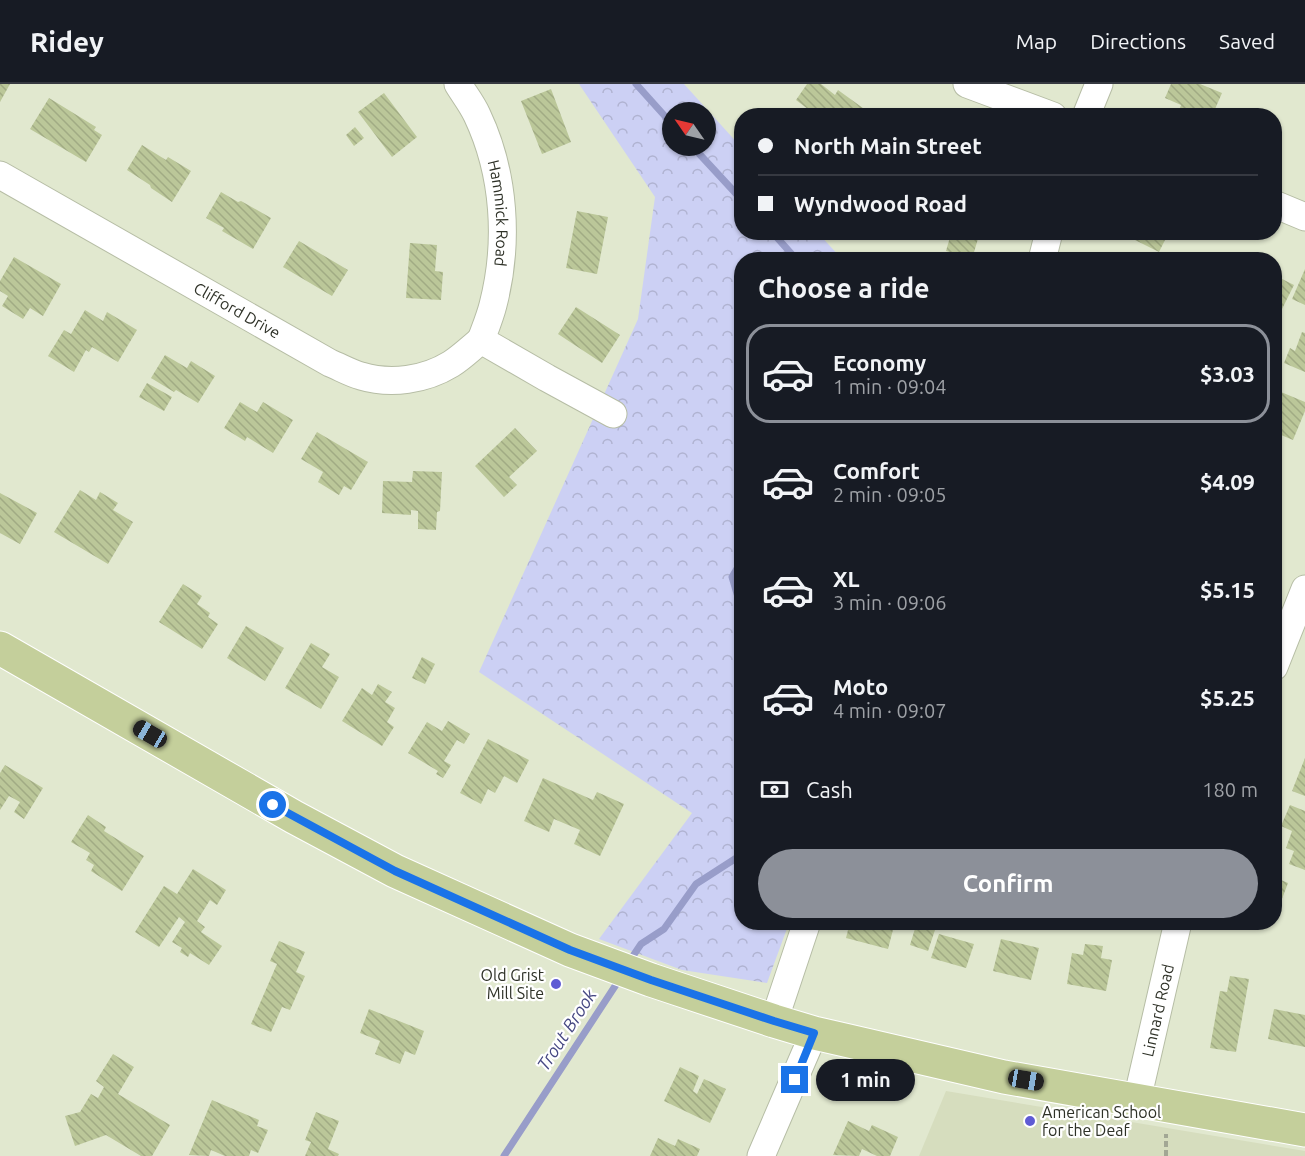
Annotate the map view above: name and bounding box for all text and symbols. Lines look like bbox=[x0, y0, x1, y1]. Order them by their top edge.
text: Ridey bbox=[30, 26, 104, 57]
text: Map bbox=[1016, 29, 1057, 53]
text: Directions bbox=[1090, 29, 1186, 53]
text: Saved bbox=[1219, 29, 1275, 53]
north arrow bbox=[662, 102, 716, 156]
map controls bbox=[662, 102, 716, 156]
text: North Main Street bbox=[794, 133, 982, 158]
street label: Hammick Road bbox=[485, 158, 511, 267]
text: Wyndwood Road bbox=[794, 191, 967, 216]
text: Choose a ride bbox=[758, 273, 930, 303]
street label: Clifford Drive bbox=[191, 278, 284, 342]
icon: car bbox=[761, 347, 815, 401]
text: Economy bbox=[833, 350, 926, 375]
text: $3.03 bbox=[1200, 361, 1255, 386]
text: 1 min · 09:04 bbox=[833, 375, 947, 398]
icon: car bbox=[761, 455, 815, 509]
text: Comfort bbox=[833, 458, 920, 483]
text: $4.09 bbox=[1200, 469, 1255, 494]
text: 2 min · 09:05 bbox=[833, 483, 947, 506]
icon: car bbox=[761, 563, 815, 617]
text: XL bbox=[833, 566, 860, 591]
text: $5.15 bbox=[1200, 577, 1255, 602]
text: 3 min · 09:06 bbox=[833, 591, 947, 614]
icon: car bbox=[761, 671, 815, 725]
text: Moto bbox=[833, 674, 888, 699]
text: $5.25 bbox=[1200, 685, 1255, 710]
text: 4 min · 09:07 bbox=[833, 699, 947, 722]
car bbox=[130, 717, 170, 751]
icon: cash bbox=[758, 773, 791, 806]
text: Cash bbox=[806, 777, 853, 802]
text: 180 m bbox=[1202, 778, 1258, 801]
route start bbox=[259, 791, 286, 818]
button: Confirm bbox=[758, 849, 1258, 918]
street label: Linnard Road bbox=[1138, 962, 1177, 1058]
place label: Old Grist Mill Site bbox=[481, 966, 545, 1002]
marker: Old Grist Mill Site bbox=[549, 977, 563, 991]
water label: Trout Brook bbox=[532, 984, 600, 1074]
callout: 1 min bbox=[816, 1059, 915, 1101]
route end bbox=[781, 1066, 808, 1093]
text: 1 min bbox=[840, 1068, 891, 1091]
car bbox=[1007, 1068, 1045, 1092]
place label: American School for the Deaf bbox=[1042, 1103, 1161, 1139]
marker: American School for the Deaf bbox=[1023, 1114, 1037, 1128]

